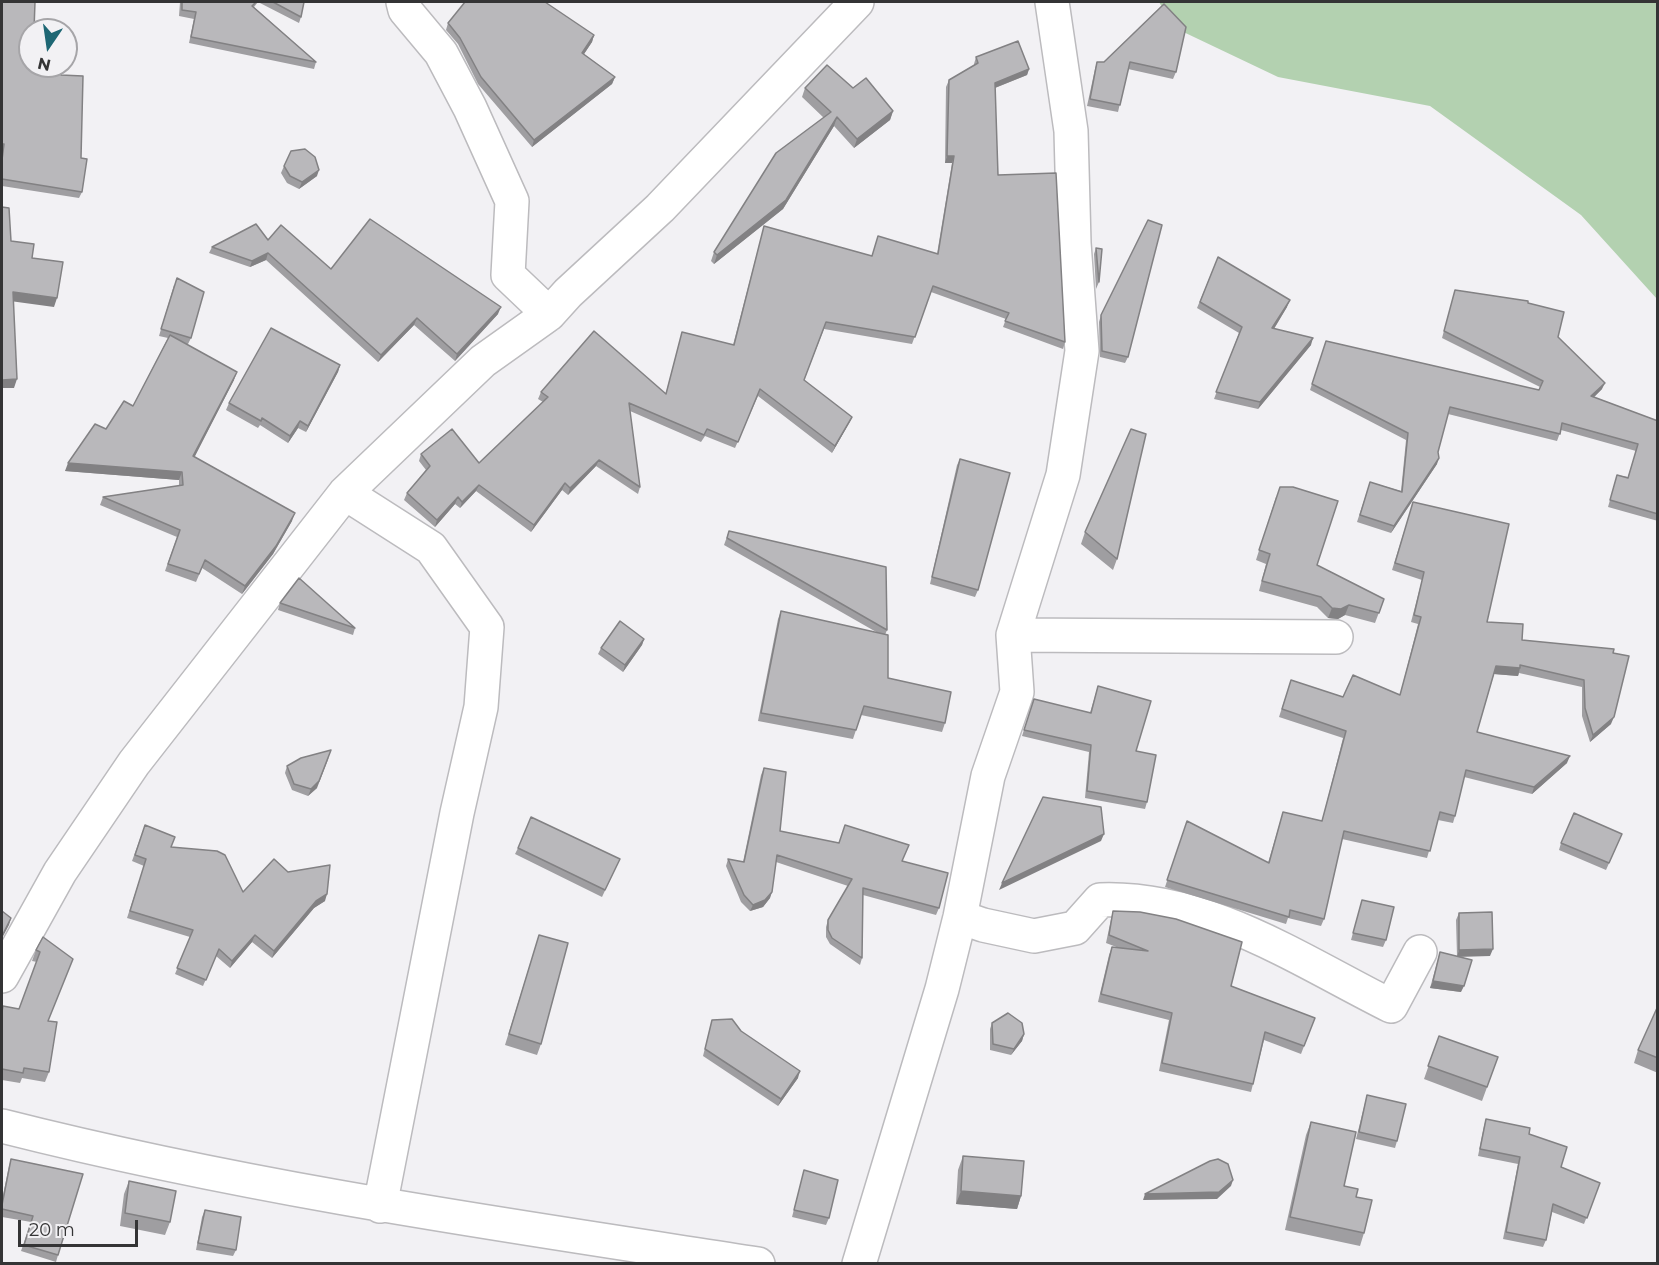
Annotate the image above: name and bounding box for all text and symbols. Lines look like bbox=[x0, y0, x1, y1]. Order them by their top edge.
north arrow bbox=[18, 18, 78, 78]
text: N bbox=[36, 53, 53, 75]
scale bar bbox=[21, 1208, 141, 1246]
text: 20 m bbox=[29, 1219, 75, 1241]

